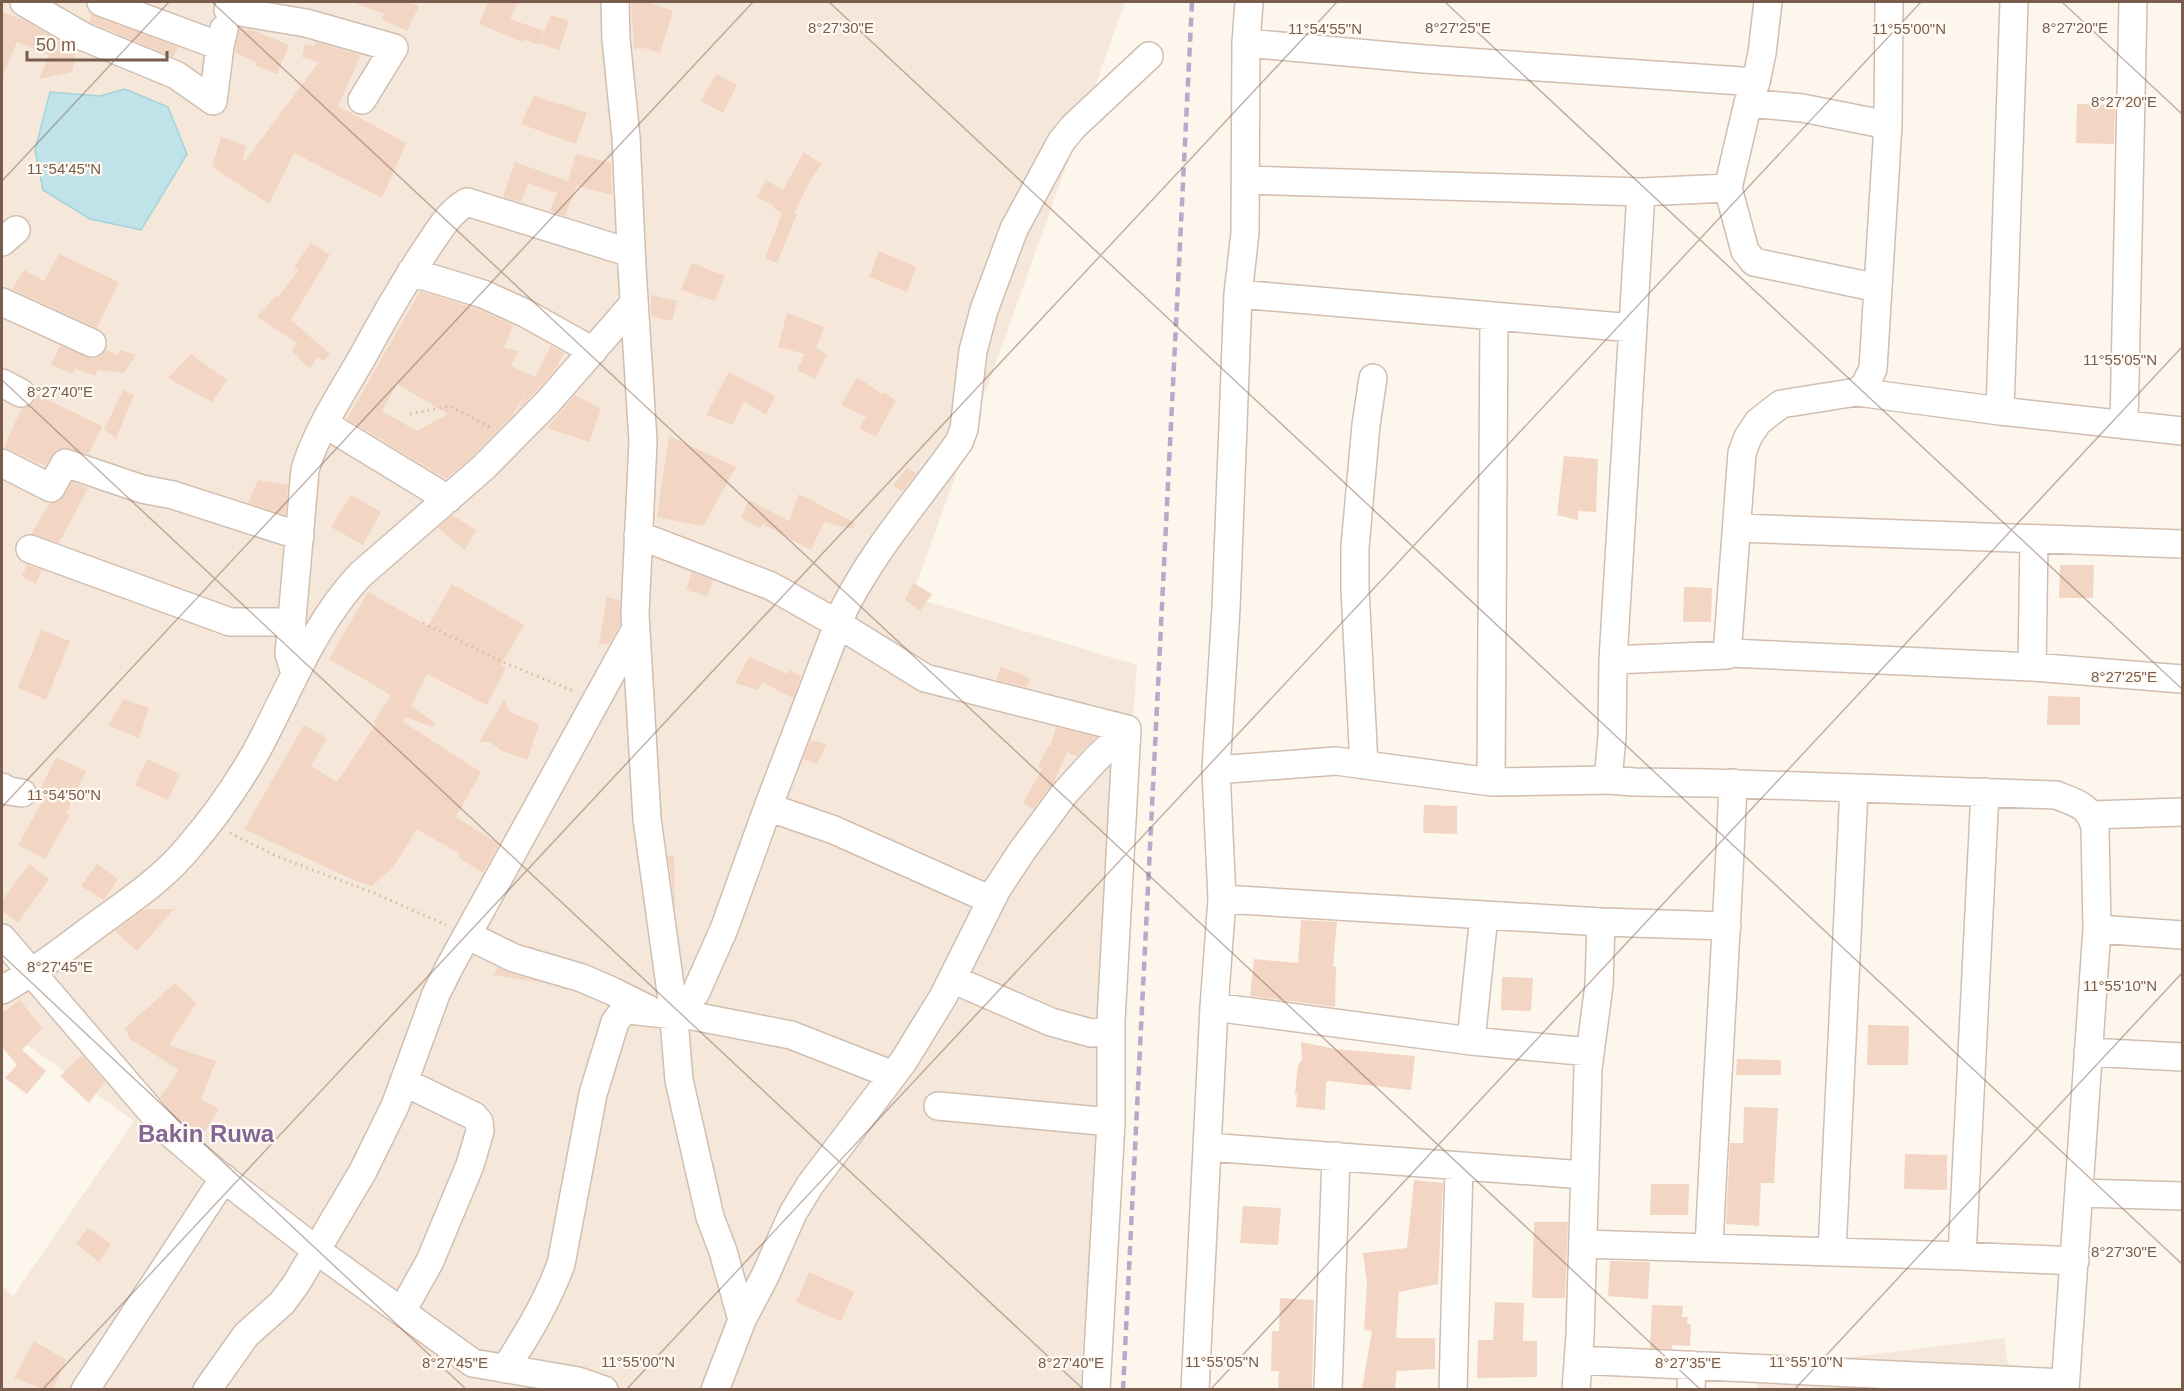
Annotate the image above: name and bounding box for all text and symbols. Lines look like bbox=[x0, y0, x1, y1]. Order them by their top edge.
text: 8°27'30"E bbox=[808, 19, 874, 36]
text: 8°27'25"E bbox=[1425, 19, 1491, 36]
text: 8°27'20"E bbox=[2042, 19, 2108, 36]
text: 11°54'55"N bbox=[1288, 20, 1362, 37]
text: 11°55'00"N bbox=[1872, 20, 1946, 37]
scale bar bbox=[27, 24, 166, 62]
text: 50 m bbox=[36, 35, 76, 55]
text: 8°27'20"E bbox=[2091, 93, 2157, 110]
text: 11°54'45"N bbox=[27, 160, 101, 177]
text: 11°55'05"N bbox=[2083, 351, 2157, 368]
text: 8°27'40"E bbox=[27, 383, 93, 400]
text: 8°27'25"E bbox=[2091, 668, 2157, 685]
text: 11°54'50"N bbox=[27, 786, 101, 803]
text: 8°27'45"E bbox=[27, 958, 93, 975]
text: 11°55'10"N bbox=[2083, 977, 2157, 994]
district label: Bakin Ruwa bbox=[138, 1120, 275, 1147]
text: 8°27'30"E bbox=[2091, 1243, 2157, 1260]
text: 11°55'00"N bbox=[601, 1353, 675, 1370]
text: 11°55'05"N bbox=[1185, 1353, 1259, 1370]
text: 11°55'10"N bbox=[1769, 1353, 1843, 1370]
text: 8°27'45"E bbox=[422, 1354, 488, 1371]
text: 8°27'40"E bbox=[1038, 1354, 1104, 1371]
text: 8°27'35"E bbox=[1655, 1354, 1721, 1371]

